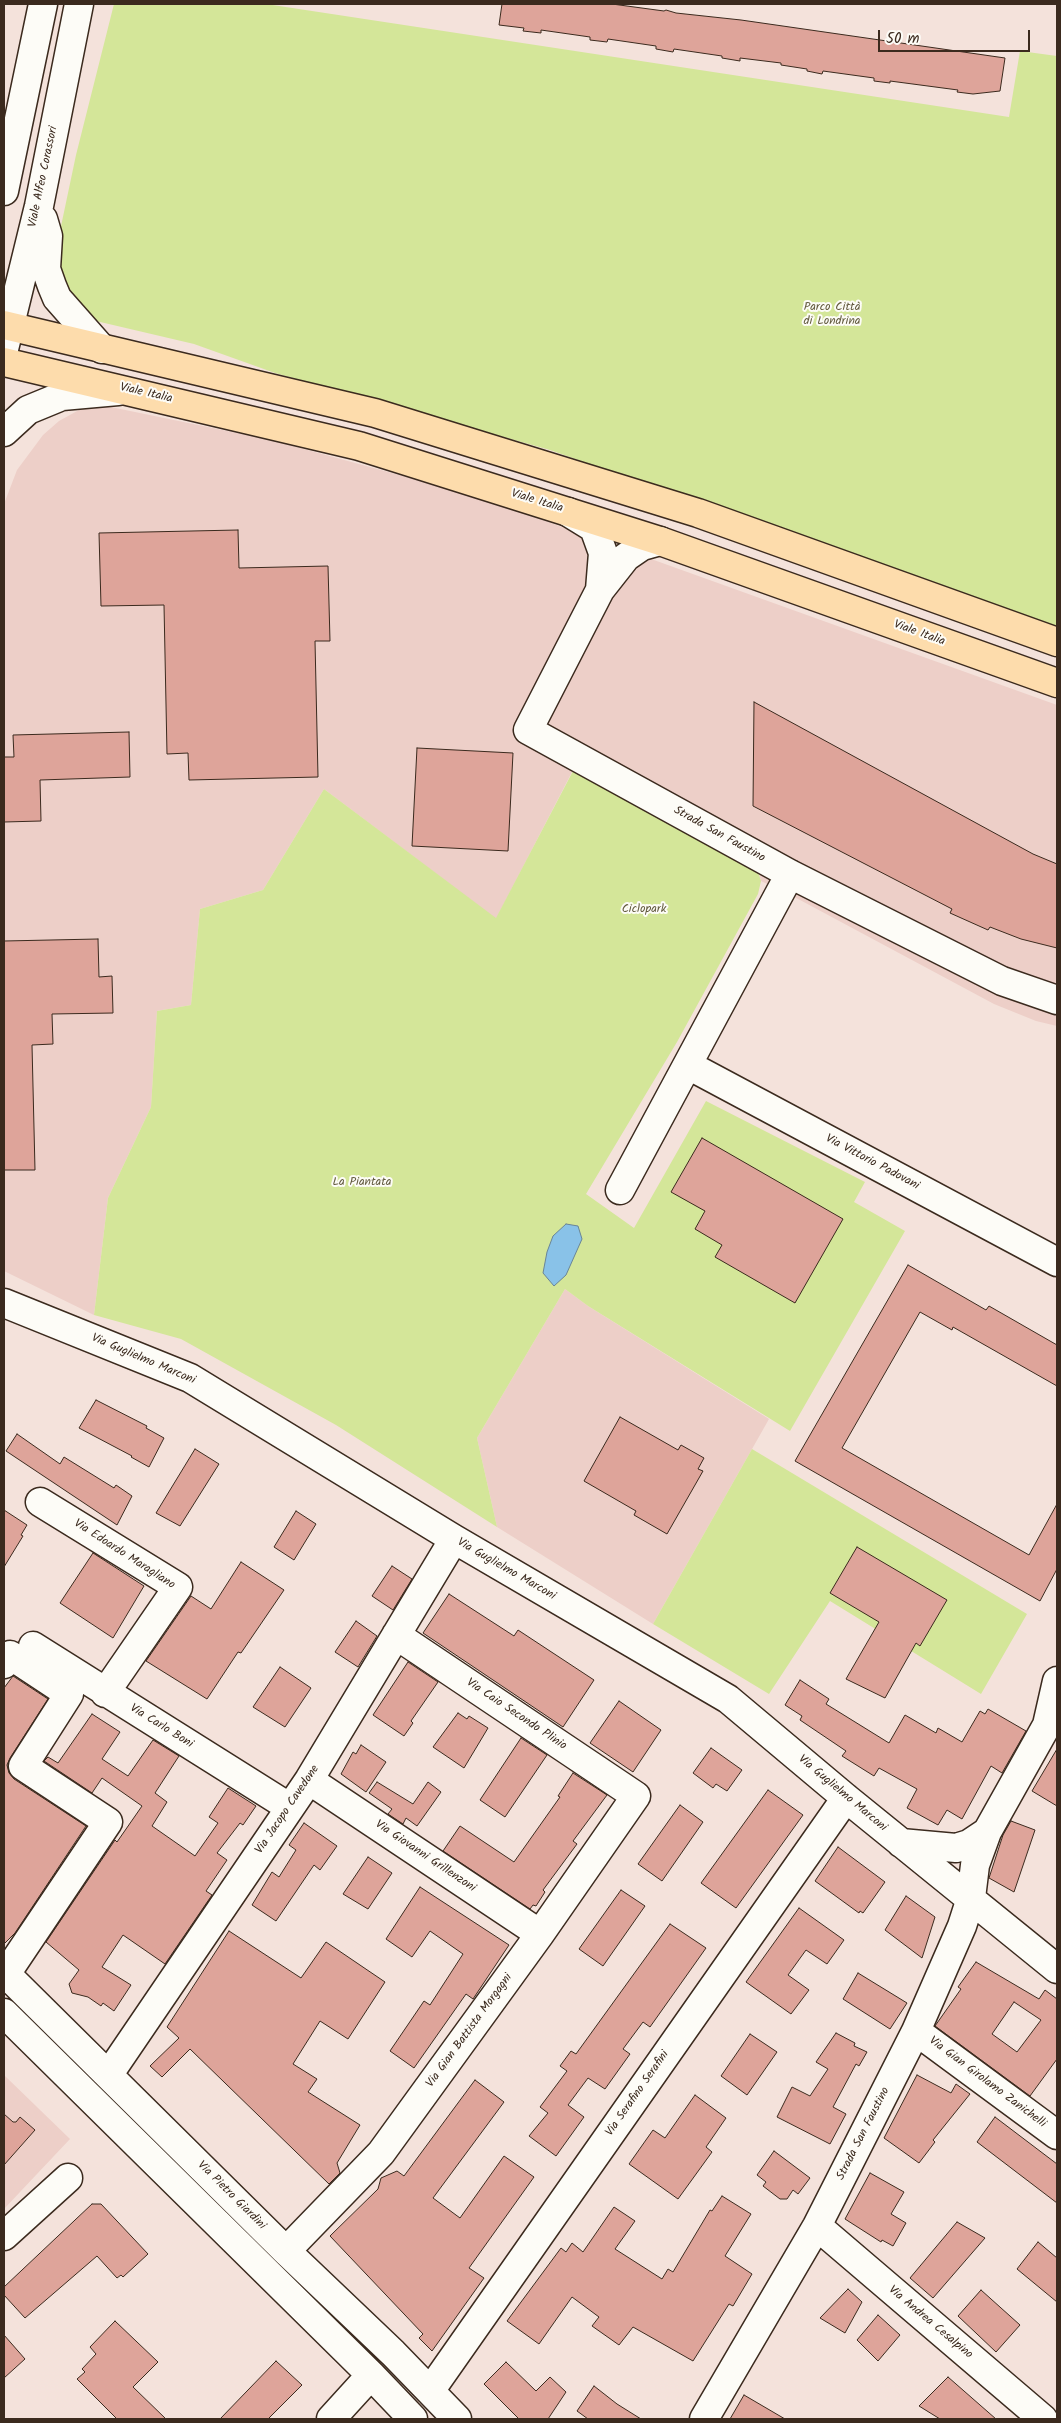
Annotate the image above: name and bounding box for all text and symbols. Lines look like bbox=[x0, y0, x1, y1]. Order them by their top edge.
scale bar bbox=[881, 20, 1034, 52]
text: 50 m bbox=[886, 27, 920, 51]
street label: Viale Alfeo Corassori bbox=[26, 125, 62, 229]
park label: Parco Città di Londrina bbox=[804, 301, 860, 329]
street label: Viale Italia bbox=[118, 381, 174, 407]
street label: Viale Italia bbox=[509, 487, 565, 517]
street label: Viale Italia bbox=[891, 618, 947, 650]
street label: Strada San Faustino bbox=[671, 804, 767, 866]
park label: Ciclopark bbox=[622, 903, 666, 917]
street label: Via Vittorio Padovani bbox=[823, 1132, 921, 1194]
park label: La Piantata bbox=[333, 1176, 391, 1190]
street label: Via Guglielmo Marconi bbox=[89, 1332, 197, 1388]
street label: Via Edoardo Maragliano bbox=[71, 1517, 177, 1593]
street label: Via Guglielmo Marconi bbox=[454, 1536, 558, 1604]
street label: Via Caio Secondo Plinio bbox=[463, 1676, 569, 1754]
street label: Via Carlo Boni bbox=[127, 1702, 195, 1752]
street label: Via Guglielmo Marconi bbox=[795, 1753, 889, 1835]
street label: Via Jacopo Cavedone bbox=[253, 1763, 323, 1857]
street label: Via Giovanni Grillenzoni bbox=[372, 1818, 478, 1896]
street label: Via Gian Battista Morgagni bbox=[424, 1971, 516, 2091]
street label: Via Gian Girolamo Zanichelli bbox=[926, 2034, 1048, 2132]
street label: Via Serafino Serafini bbox=[603, 2049, 673, 2139]
street label: Strada San Faustino bbox=[834, 2085, 894, 2183]
street label: Via Pietro Giardini bbox=[194, 2159, 268, 2233]
street label: Via Andrea Cesalpino bbox=[885, 2283, 975, 2363]

